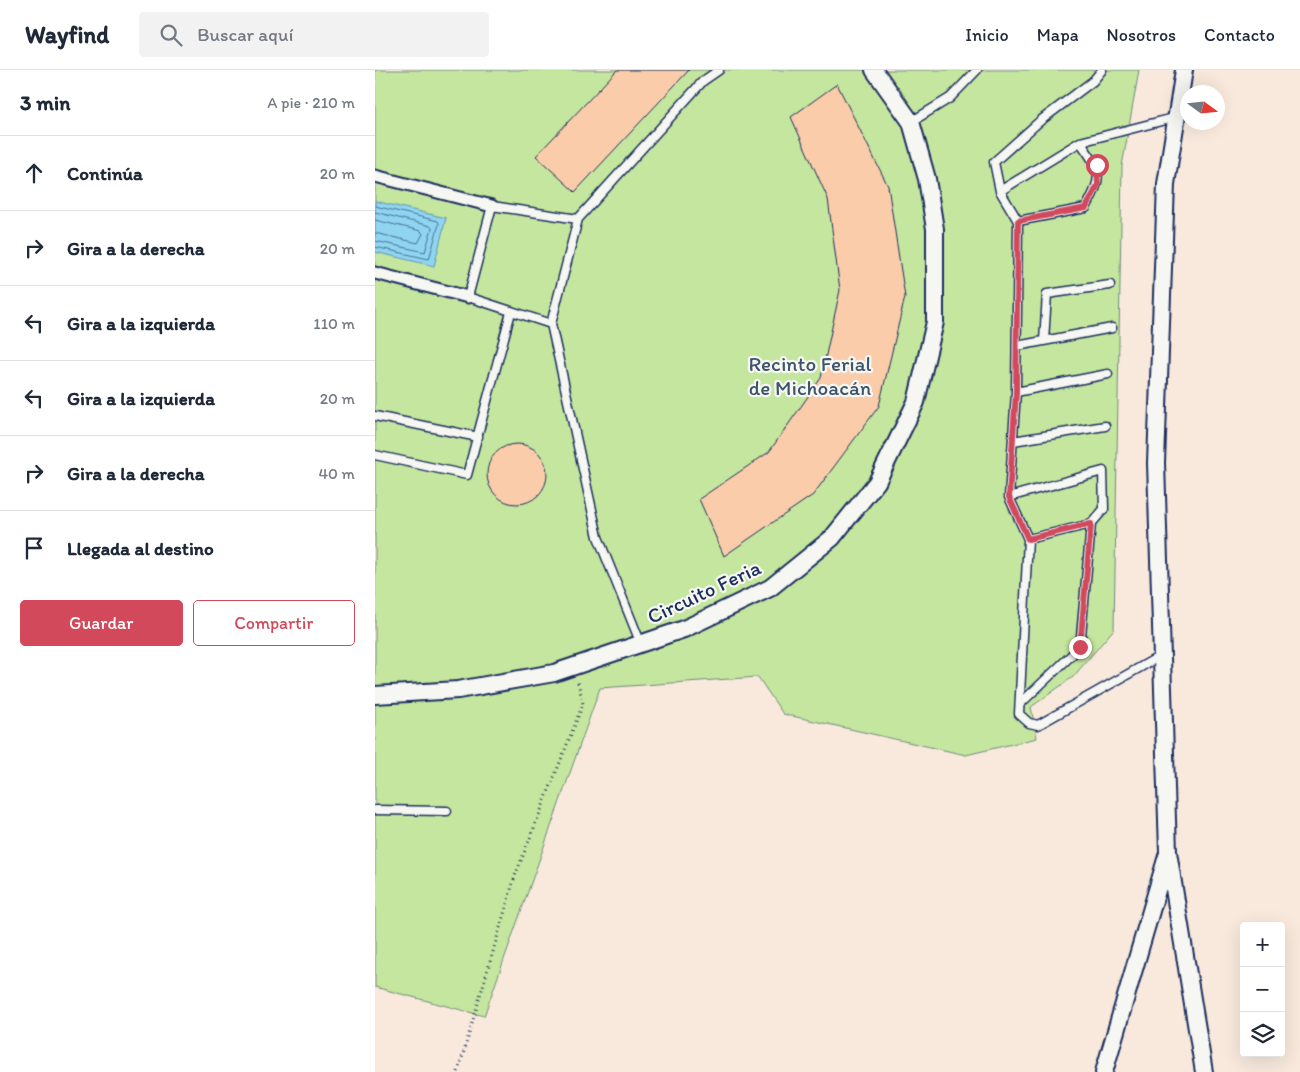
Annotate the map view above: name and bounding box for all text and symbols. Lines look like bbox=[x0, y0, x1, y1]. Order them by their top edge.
search box bbox=[139, 12, 489, 57]
text: Wayfind bbox=[25, 20, 109, 49]
icon: search bbox=[157, 21, 185, 49]
text: Buscar aquí bbox=[197, 23, 293, 46]
text: Inicio bbox=[965, 24, 1009, 46]
text: Mapa bbox=[1037, 24, 1079, 46]
text: Nosotros bbox=[1107, 24, 1176, 46]
text: Contacto bbox=[1204, 24, 1275, 46]
north arrow bbox=[1180, 85, 1225, 130]
text: 3 min bbox=[20, 90, 70, 115]
text: A pie · 210 m bbox=[267, 93, 355, 112]
route start bbox=[1086, 154, 1109, 177]
icon: ahead bbox=[20, 159, 48, 187]
text: Continúa bbox=[67, 162, 143, 185]
text: 20 m bbox=[320, 164, 355, 183]
icon: right bbox=[20, 234, 48, 262]
text: Gira a la derecha bbox=[67, 237, 205, 260]
text: 20 m bbox=[320, 239, 355, 258]
icon: left bbox=[20, 309, 48, 337]
text: Gira a la izquierda bbox=[67, 312, 215, 335]
text: 110 m bbox=[313, 314, 355, 333]
park label: Recinto Ferial de Michoacán bbox=[749, 351, 872, 400]
icon: left bbox=[20, 384, 48, 412]
text: Gira a la izquierda bbox=[67, 387, 215, 410]
text: 20 m bbox=[320, 389, 355, 408]
icon: right bbox=[20, 459, 48, 487]
text: Gira a la derecha bbox=[67, 462, 205, 485]
text: 40 m bbox=[318, 464, 355, 483]
icon: arrive bbox=[20, 534, 48, 562]
text: Llegada al destino bbox=[67, 537, 214, 560]
street label: Circuito Feria bbox=[643, 554, 765, 629]
button: Guardar bbox=[20, 600, 183, 646]
button: Compartir bbox=[193, 600, 355, 646]
route end bbox=[1069, 636, 1092, 659]
map controls bbox=[1240, 922, 1285, 1057]
button: + bbox=[1240, 922, 1285, 967]
button: − bbox=[1240, 967, 1285, 1012]
button: layers bbox=[1240, 1012, 1285, 1057]

